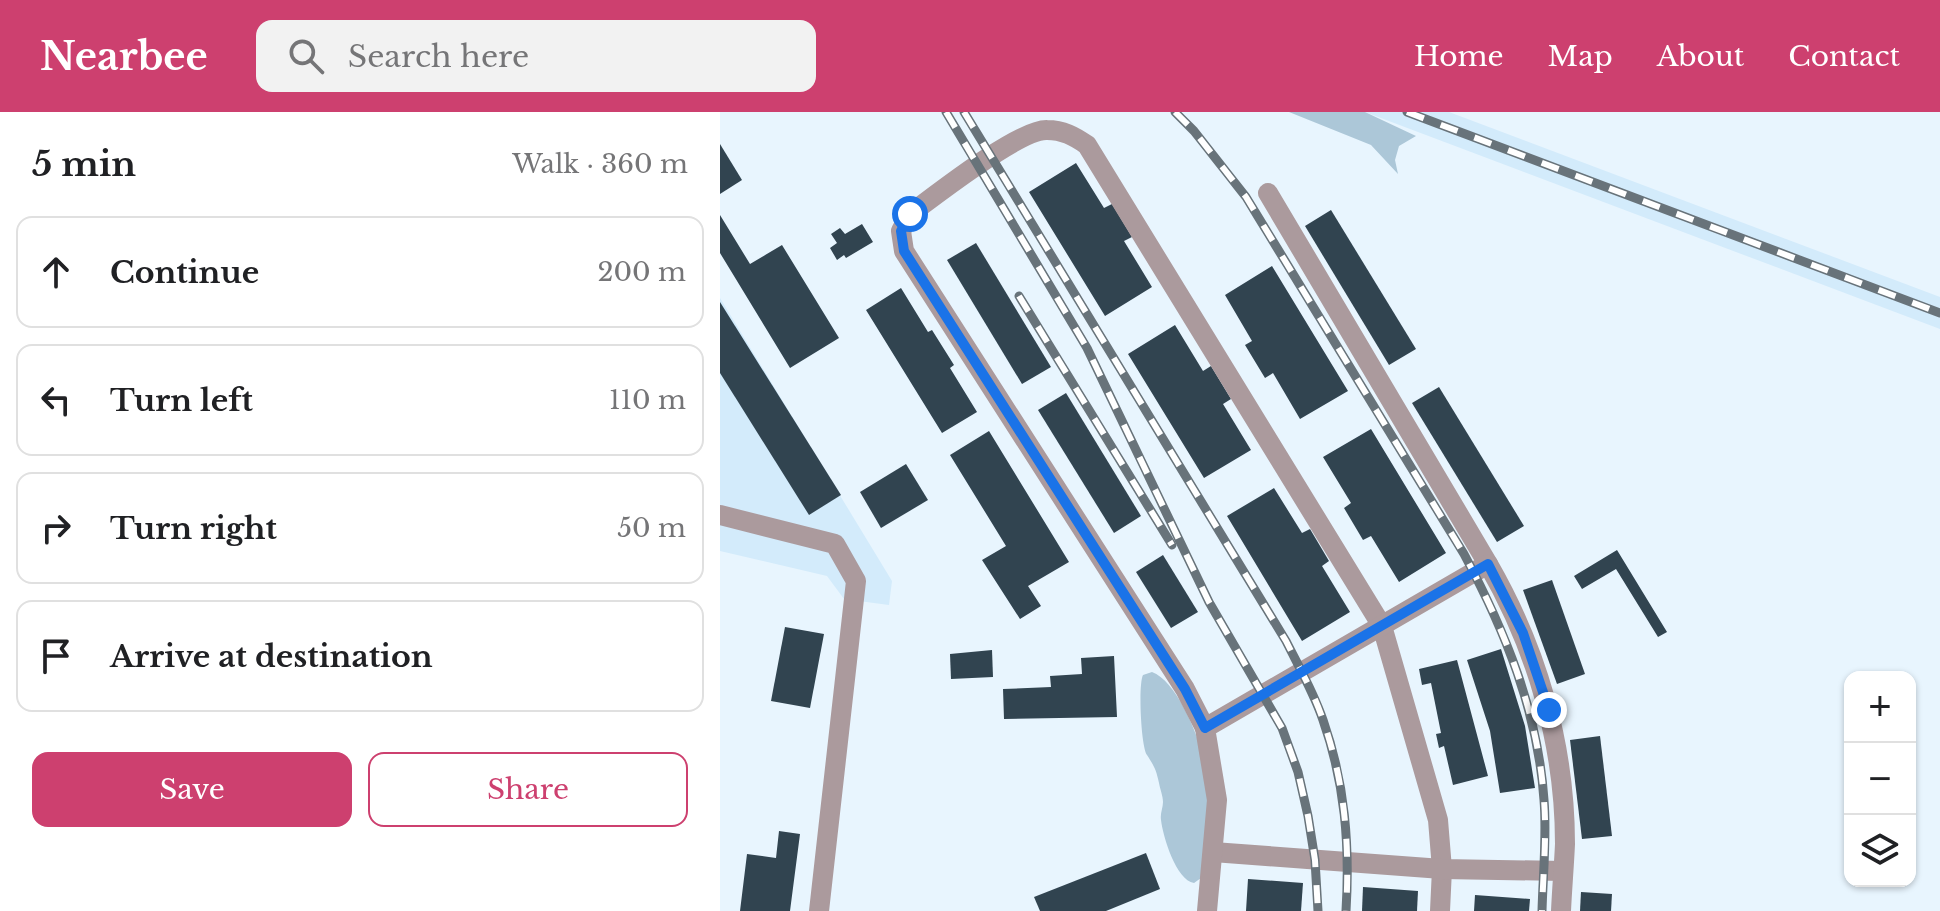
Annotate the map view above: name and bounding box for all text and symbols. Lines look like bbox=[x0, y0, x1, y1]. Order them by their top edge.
search box bbox=[256, 20, 816, 92]
text: Nearbee bbox=[40, 33, 208, 80]
icon: search bbox=[284, 34, 328, 78]
text: Search here bbox=[348, 38, 529, 75]
text: Home bbox=[1414, 39, 1504, 74]
text: Map bbox=[1548, 39, 1613, 74]
text: About bbox=[1657, 39, 1744, 74]
text: Contact bbox=[1788, 39, 1900, 74]
text: 5 min bbox=[32, 143, 136, 185]
text: Walk · 360 m bbox=[512, 148, 688, 180]
route start bbox=[892, 196, 928, 232]
icon: ahead bbox=[34, 250, 78, 294]
text: Continue bbox=[110, 254, 259, 291]
text: 200 m bbox=[597, 256, 686, 288]
icon: left bbox=[34, 378, 78, 422]
text: Turn left bbox=[110, 382, 253, 419]
text: 110 m bbox=[609, 384, 686, 416]
icon: right bbox=[34, 506, 78, 550]
text: Turn right bbox=[110, 510, 277, 547]
text: 50 m bbox=[617, 512, 686, 544]
icon: arrive bbox=[34, 634, 78, 678]
text: Arrive at destination bbox=[110, 638, 433, 675]
map controls bbox=[1844, 671, 1916, 887]
button: + bbox=[1844, 671, 1916, 743]
route end bbox=[1531, 692, 1567, 728]
button: − bbox=[1844, 743, 1916, 815]
button: Save bbox=[32, 752, 352, 827]
button: Share bbox=[368, 752, 688, 827]
button: layers bbox=[1844, 815, 1916, 887]

